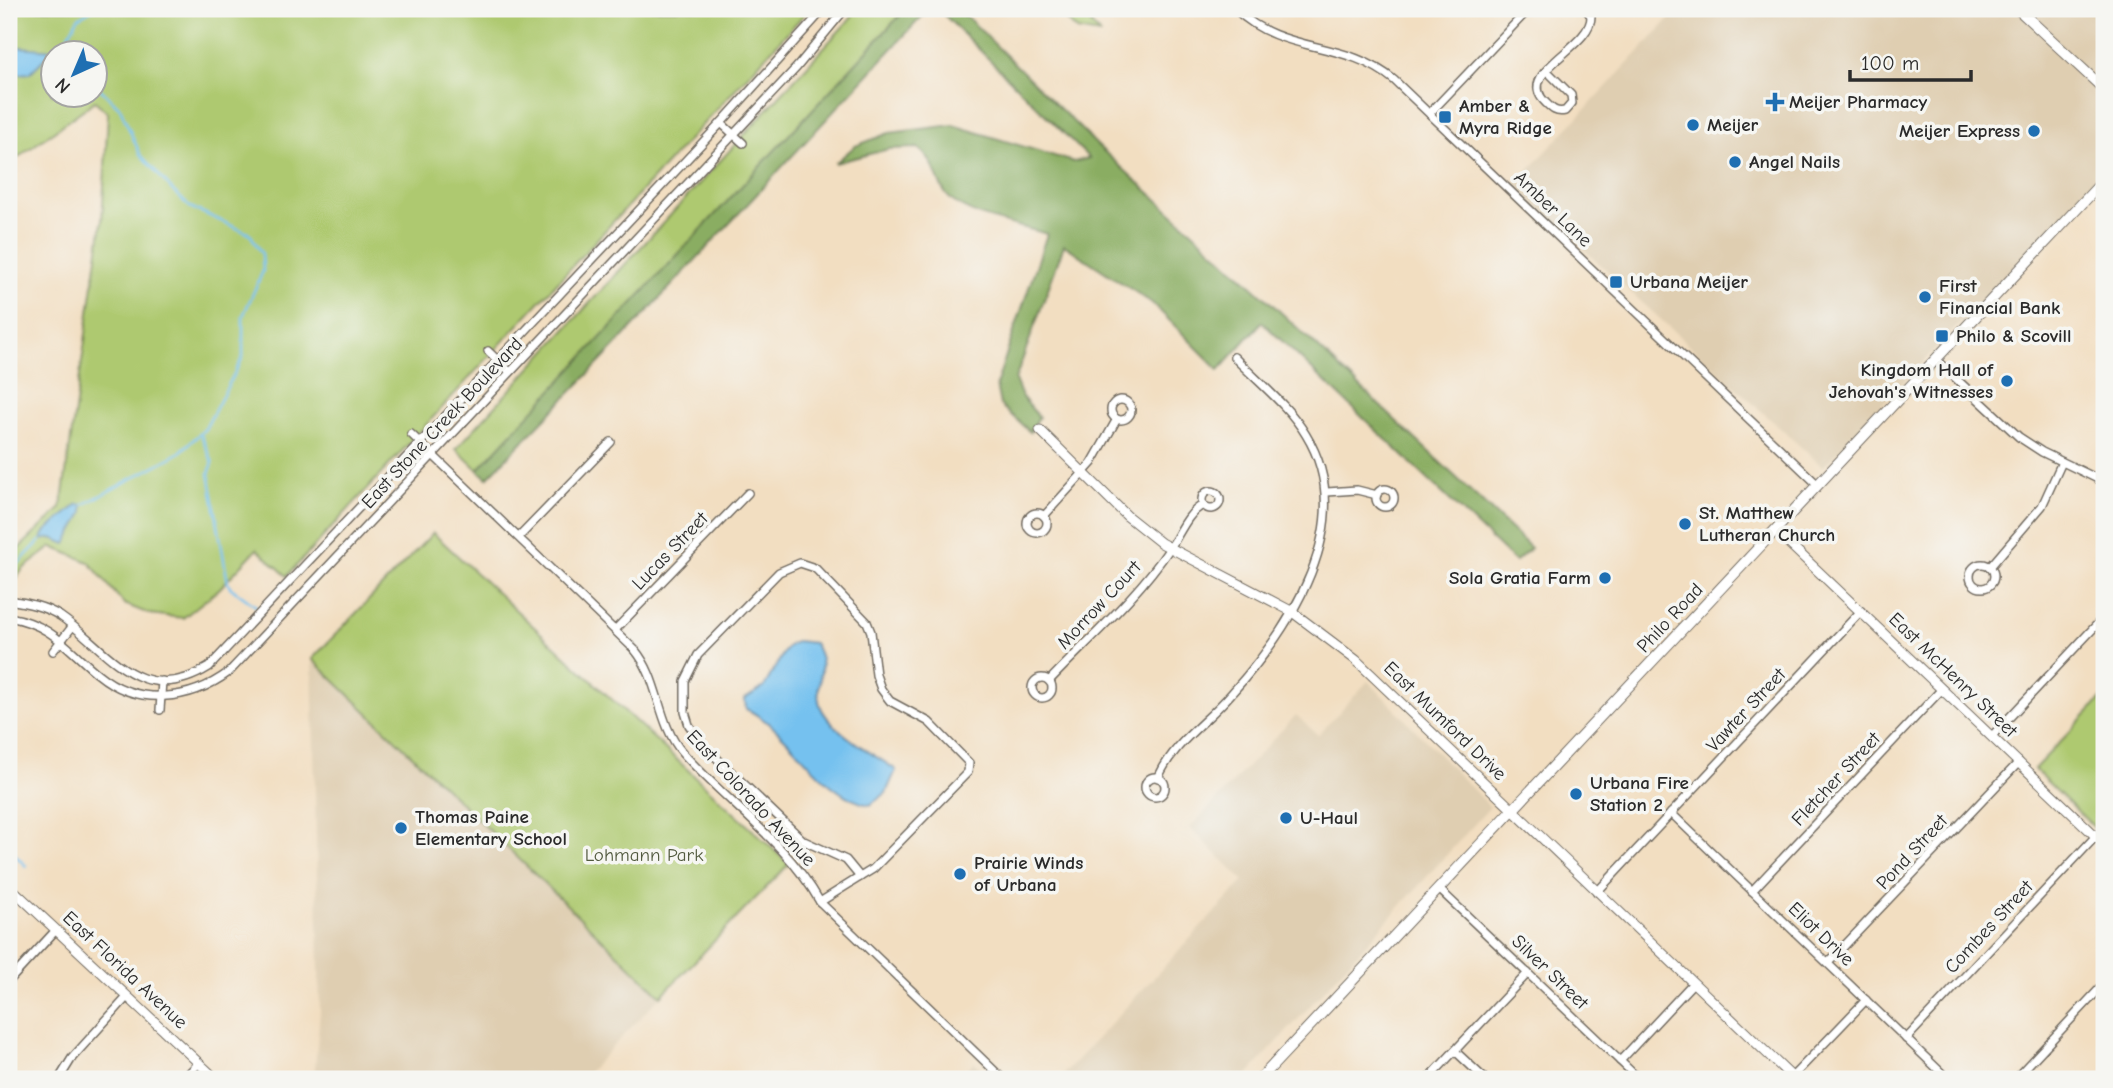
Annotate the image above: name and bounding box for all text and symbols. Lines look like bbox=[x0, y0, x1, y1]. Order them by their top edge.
north arrow bbox=[38, 38, 108, 108]
scale bar bbox=[1850, 38, 1971, 82]
text: 100 m bbox=[1861, 51, 1919, 75]
text: N bbox=[51, 73, 75, 98]
place label: Meijer Pharmacy bbox=[1789, 91, 1928, 113]
marker: Meijer Pharmacy bbox=[1767, 94, 1783, 110]
place label: Amber & Myra Ridge bbox=[1459, 95, 1552, 139]
marker: Amber & Myra Ridge bbox=[1437, 109, 1453, 125]
place label: Meijer bbox=[1707, 114, 1759, 136]
marker: Meijer bbox=[1685, 117, 1701, 133]
place label: Meijer Express bbox=[1899, 120, 2020, 142]
marker: Meijer Express bbox=[2026, 123, 2042, 139]
place label: Angel Nails bbox=[1749, 151, 1840, 173]
marker: Angel Nails bbox=[1727, 154, 1743, 170]
street label: Amber Lane bbox=[1510, 167, 1596, 251]
place label: Urbana Meijer bbox=[1630, 271, 1748, 293]
marker: Urbana Meijer bbox=[1608, 274, 1624, 290]
place label: First Financial Bank bbox=[1939, 275, 2061, 319]
marker: First Financial Bank bbox=[1917, 289, 1933, 305]
place label: Philo & Scovill bbox=[1956, 325, 2072, 347]
marker: Philo & Scovill bbox=[1934, 328, 1950, 344]
street label: East Stone Creek Boulevard bbox=[357, 333, 527, 513]
place label: Kingdom Hall of Jehovah's Witnesses bbox=[1829, 359, 1994, 403]
marker: Kingdom Hall of Jehovah's Witnesses bbox=[1999, 373, 2015, 389]
place label: St. Matthew Lutheran Church bbox=[1699, 502, 1835, 546]
street label: Lucas Street bbox=[627, 507, 713, 595]
marker: St. Matthew Lutheran Church bbox=[1677, 516, 1693, 532]
street label: Morrow Court bbox=[1053, 556, 1146, 654]
place label: Sola Gratia Farm bbox=[1449, 567, 1591, 589]
marker: Sola Gratia Farm bbox=[1597, 570, 1613, 586]
street label: Philo Road bbox=[1632, 579, 1708, 657]
street label: East McHenry Street bbox=[1884, 608, 2022, 742]
street label: East Mumford Drive bbox=[1379, 657, 1511, 785]
street label: Vawter Street bbox=[1702, 663, 1791, 756]
street label: East Colorado Avenue bbox=[682, 725, 820, 871]
street label: Fletcher Street bbox=[1787, 727, 1885, 830]
place label: Urbana Fire Station 2 bbox=[1590, 772, 1689, 816]
marker: Urbana Fire Station 2 bbox=[1568, 786, 1584, 802]
place label: Thomas Paine Elementary School bbox=[415, 806, 567, 850]
place label: U-Haul bbox=[1300, 807, 1358, 829]
marker: U-Haul bbox=[1278, 810, 1294, 826]
street label: Pond Street bbox=[1872, 810, 1953, 894]
marker: Thomas Paine Elementary School bbox=[393, 820, 409, 836]
park label: Lohmann Park bbox=[585, 844, 704, 866]
place label: Prairie Winds of Urbana bbox=[974, 852, 1083, 896]
marker: Prairie Winds of Urbana bbox=[952, 866, 968, 882]
street label: Combes Street bbox=[1940, 876, 2038, 978]
street label: Eliot Drive bbox=[1784, 897, 1858, 971]
street label: East Florida Avenue bbox=[58, 907, 192, 1033]
street label: Silver Street bbox=[1507, 930, 1593, 1014]

